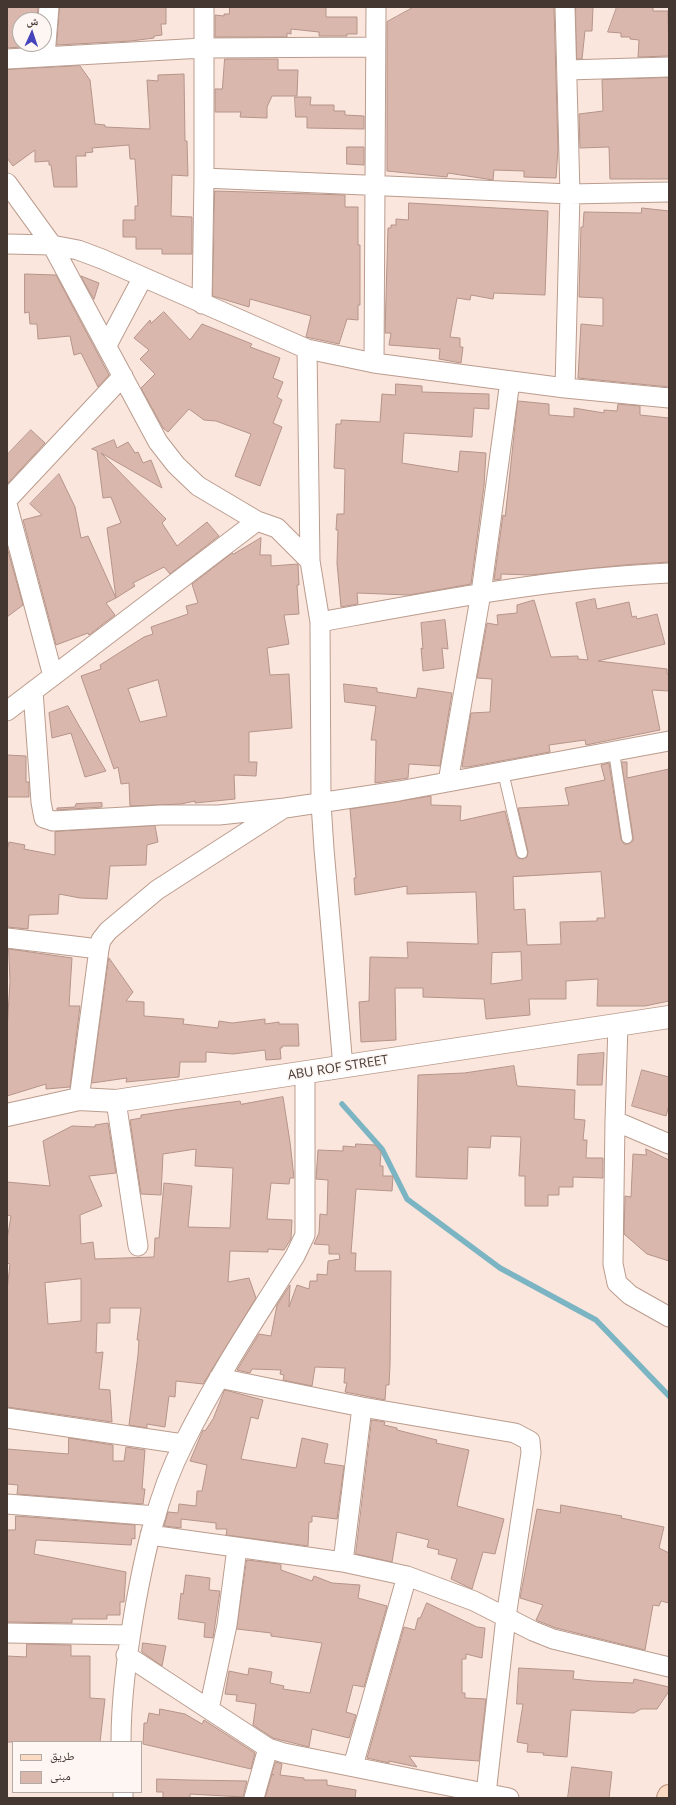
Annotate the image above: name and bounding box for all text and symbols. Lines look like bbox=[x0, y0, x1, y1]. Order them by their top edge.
north arrow bbox=[12, 12, 52, 52]
text: ش bbox=[26, 13, 39, 28]
street label: ABU ROF STREET bbox=[287, 1052, 389, 1084]
legend bbox=[12, 1741, 142, 1793]
text: طريق bbox=[50, 1747, 75, 1764]
text: مبنى bbox=[50, 1767, 71, 1784]

